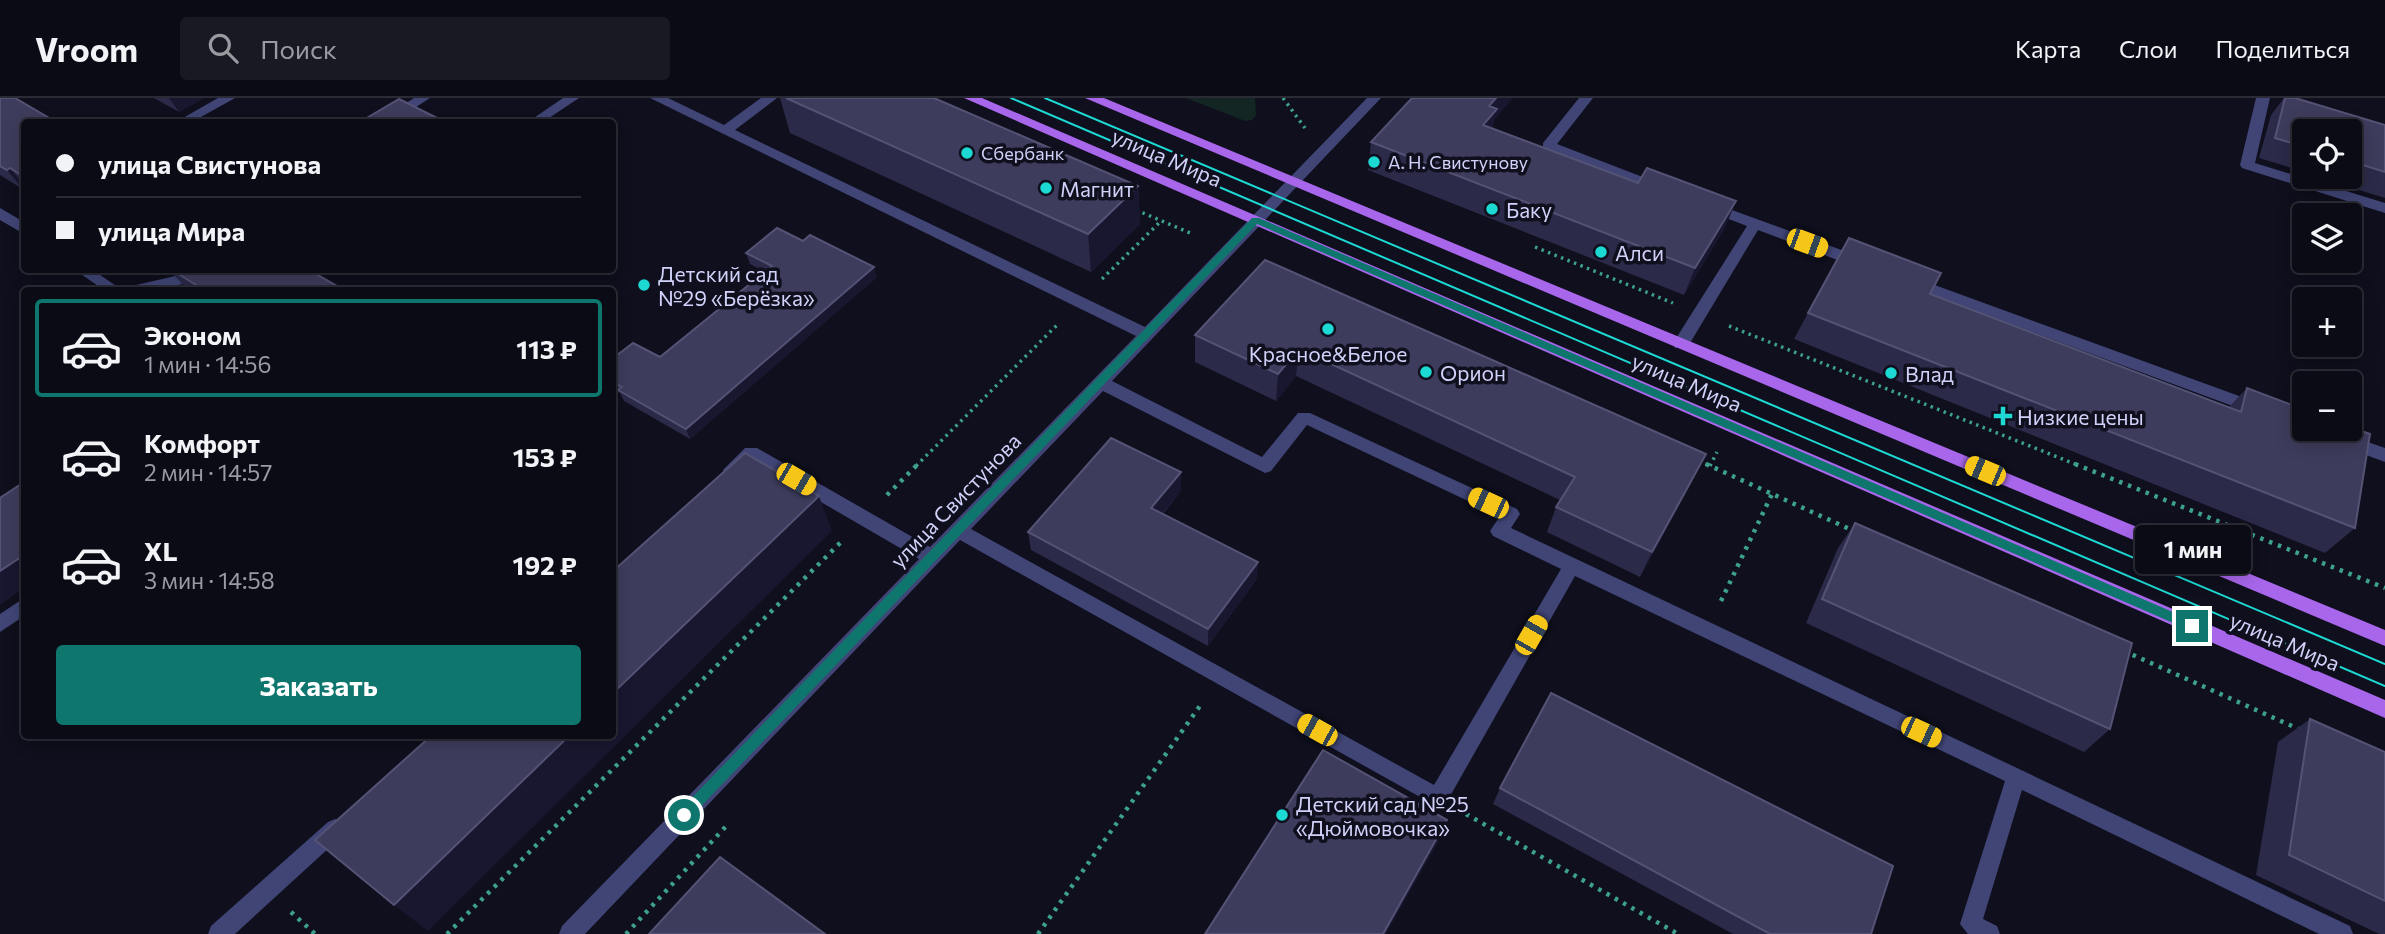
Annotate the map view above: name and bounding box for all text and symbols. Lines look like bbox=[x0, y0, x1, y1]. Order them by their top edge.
search box bbox=[180, 17, 670, 80]
text: Vroom bbox=[35, 28, 138, 69]
icon: search bbox=[204, 29, 242, 67]
text: Поиск bbox=[260, 33, 337, 64]
text: Карта bbox=[2015, 34, 2081, 63]
text: Слои bbox=[2119, 34, 2177, 63]
text: Поделиться bbox=[2215, 34, 2350, 63]
map controls bbox=[2292, 119, 2362, 441]
button: locate bbox=[2292, 119, 2362, 189]
street label: улица Мира bbox=[1108, 123, 1226, 191]
place label: Сбербанк bbox=[981, 142, 1065, 164]
marker: Сбербанк bbox=[959, 145, 975, 161]
text: улица Свистунова bbox=[98, 148, 321, 179]
place label: А. Н. Свистунову bbox=[1388, 151, 1528, 173]
marker: А. Н. Свистунову bbox=[1366, 154, 1382, 170]
place label: Магнит bbox=[1060, 176, 1134, 201]
marker: Магнит bbox=[1038, 180, 1054, 196]
place label: Баку bbox=[1506, 197, 1552, 222]
marker: Баку bbox=[1484, 201, 1500, 217]
button: layers bbox=[2292, 203, 2362, 273]
text: улица Мира bbox=[98, 215, 245, 246]
car bbox=[1784, 226, 1831, 260]
place label: Алси bbox=[1615, 240, 1664, 265]
marker: Алси bbox=[1593, 244, 1609, 260]
place label: Детский сад №29 «Берёзка» bbox=[658, 261, 815, 310]
marker: Детский сад №29 «Берёзка» bbox=[636, 277, 652, 293]
button: + bbox=[2292, 287, 2362, 357]
icon: car bbox=[60, 317, 123, 380]
text: Эконом bbox=[144, 319, 241, 350]
marker: Красное&Белое bbox=[1320, 321, 1336, 337]
text: 113 ₽ bbox=[516, 333, 577, 364]
place label: Красное&Белое bbox=[1249, 341, 1407, 366]
street label: улица Мира bbox=[1628, 348, 1746, 416]
text: 1 мин · 14:56 bbox=[144, 350, 271, 378]
place label: Орион bbox=[1440, 360, 1506, 385]
place label: Влад bbox=[1905, 361, 1954, 386]
marker: Орион bbox=[1418, 364, 1434, 380]
marker: Влад bbox=[1883, 365, 1899, 381]
button: − bbox=[2292, 371, 2362, 441]
place label: Низкие цены bbox=[2017, 404, 2144, 429]
marker: Низкие цены bbox=[1995, 408, 2011, 424]
icon: car bbox=[60, 425, 123, 488]
text: Комфорт bbox=[144, 427, 260, 458]
street label: улица Свистунова bbox=[885, 428, 1025, 572]
text: 153 ₽ bbox=[513, 441, 577, 472]
car bbox=[1962, 453, 2009, 489]
text: 2 мин · 14:57 bbox=[144, 458, 272, 486]
car bbox=[773, 459, 820, 499]
car bbox=[1465, 485, 1512, 521]
callout: 1 мин bbox=[2134, 524, 2250, 574]
icon: car bbox=[60, 533, 123, 596]
text: XL bbox=[144, 535, 178, 566]
text: 1 мин bbox=[2164, 535, 2222, 563]
text: 192 ₽ bbox=[512, 549, 577, 580]
text: 3 мин · 14:58 bbox=[144, 566, 275, 594]
street label: улица Мира bbox=[2226, 607, 2344, 675]
route end bbox=[2176, 610, 2208, 642]
car bbox=[1512, 612, 1551, 658]
button: Заказать bbox=[56, 645, 581, 725]
car bbox=[1294, 711, 1341, 749]
car bbox=[1898, 714, 1945, 750]
place label: Детский сад №25 «Дюймовочка» bbox=[1296, 791, 1469, 840]
route start bbox=[668, 799, 700, 831]
marker: Детский сад №25 «Дюймовочка» bbox=[1274, 807, 1290, 823]

